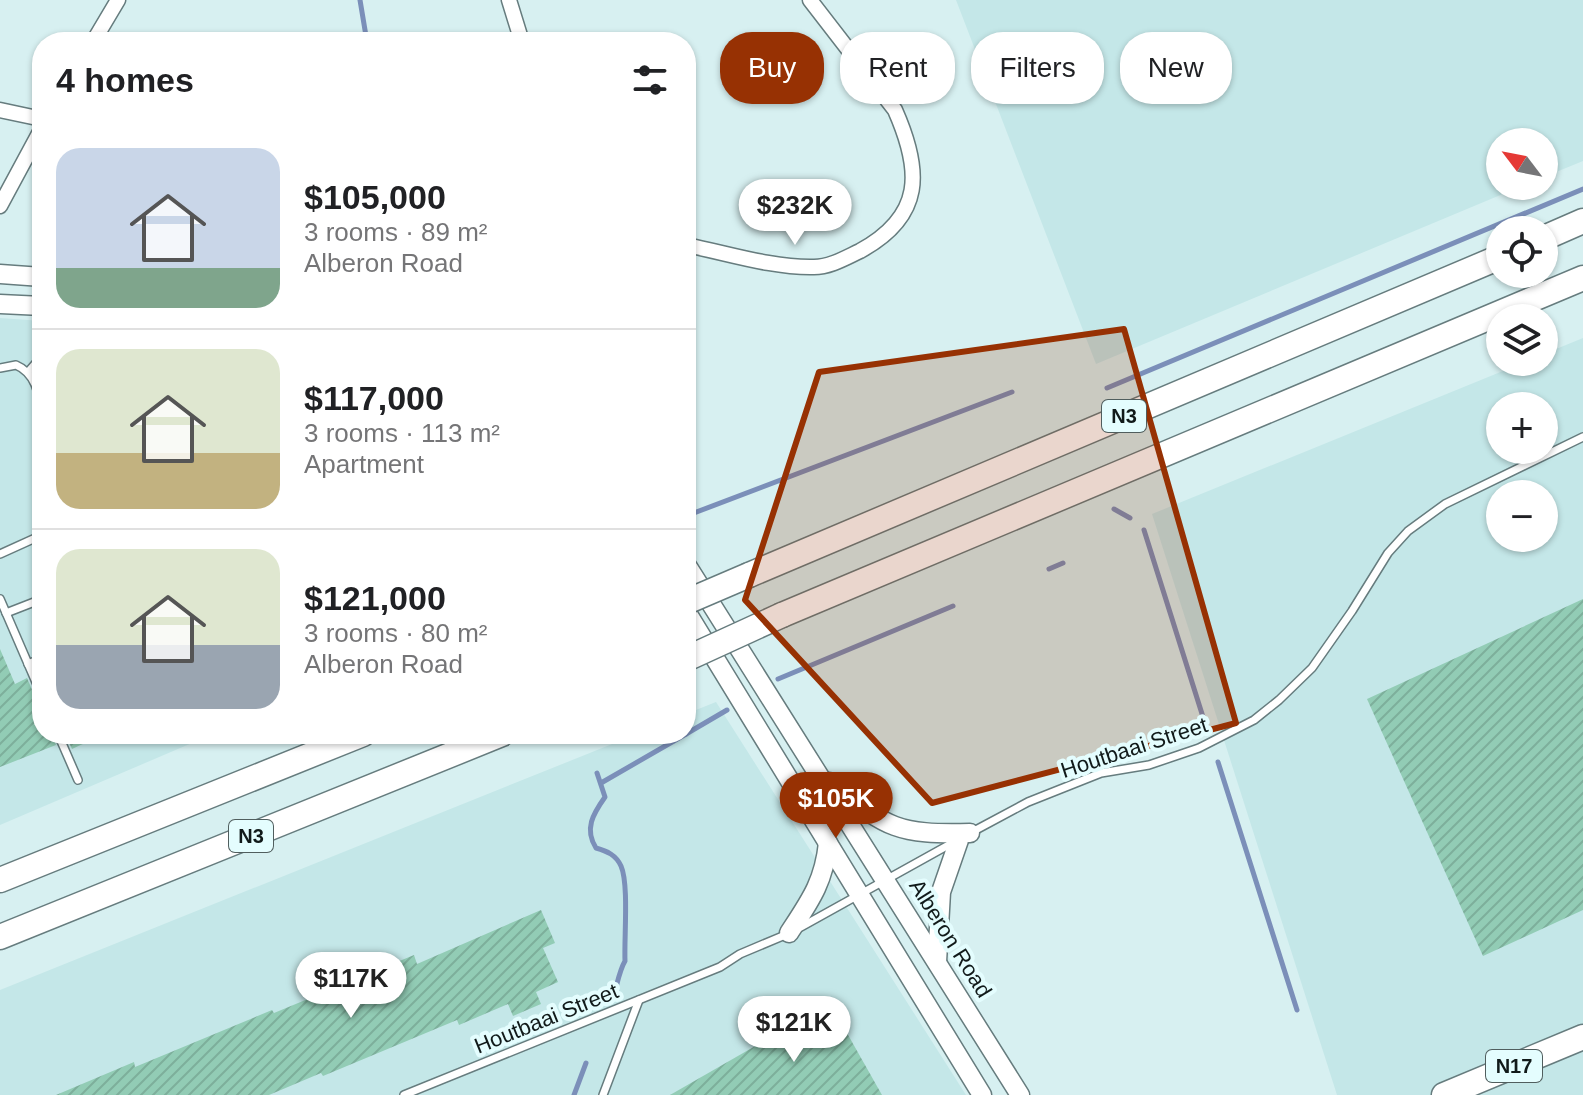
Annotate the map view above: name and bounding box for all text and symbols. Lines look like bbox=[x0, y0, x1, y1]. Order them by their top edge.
chip: Buy bbox=[720, 32, 824, 104]
chip: Rent bbox=[840, 32, 955, 104]
chip: Filters bbox=[971, 32, 1104, 104]
chip: New bbox=[1120, 32, 1232, 104]
icon: filters bbox=[628, 58, 672, 102]
text: 4 homes bbox=[56, 61, 194, 99]
north arrow bbox=[1486, 128, 1558, 200]
map controls bbox=[1486, 128, 1558, 552]
text: $105,000 bbox=[304, 178, 446, 216]
pin: $232K bbox=[739, 179, 851, 247]
icon: home bbox=[120, 180, 216, 276]
text: $232K bbox=[757, 190, 833, 220]
button: locate bbox=[1486, 216, 1558, 288]
text: 3 rooms · 89 m² bbox=[304, 217, 488, 247]
text: Alberon Road bbox=[304, 248, 463, 278]
button: layers bbox=[1486, 304, 1558, 376]
text: $117,000 bbox=[304, 379, 444, 417]
icon: home bbox=[120, 381, 216, 477]
button: + bbox=[1486, 392, 1558, 464]
road number: N3 bbox=[1102, 400, 1146, 432]
text: 3 rooms · 113 m² bbox=[304, 418, 500, 448]
text: Apartment bbox=[304, 449, 424, 479]
button: − bbox=[1486, 480, 1558, 552]
text: $121,000 bbox=[304, 579, 446, 617]
icon: home bbox=[120, 581, 216, 677]
text: 3 rooms · 80 m² bbox=[304, 618, 488, 648]
text: Alberon Road bbox=[304, 649, 463, 679]
street label: Houtbaai Street bbox=[1058, 712, 1211, 783]
pin: $105K bbox=[780, 772, 892, 840]
text: $105K bbox=[798, 783, 874, 813]
road number: N3 bbox=[229, 820, 273, 852]
street label: Alberon Road bbox=[904, 875, 997, 1002]
pin: $117K bbox=[295, 952, 407, 1020]
text: $117K bbox=[313, 963, 389, 993]
street label: Houtbaai Street bbox=[471, 978, 622, 1059]
pin: $121K bbox=[738, 996, 850, 1064]
text: $121K bbox=[756, 1007, 832, 1037]
road number: N17 bbox=[1486, 1050, 1542, 1082]

